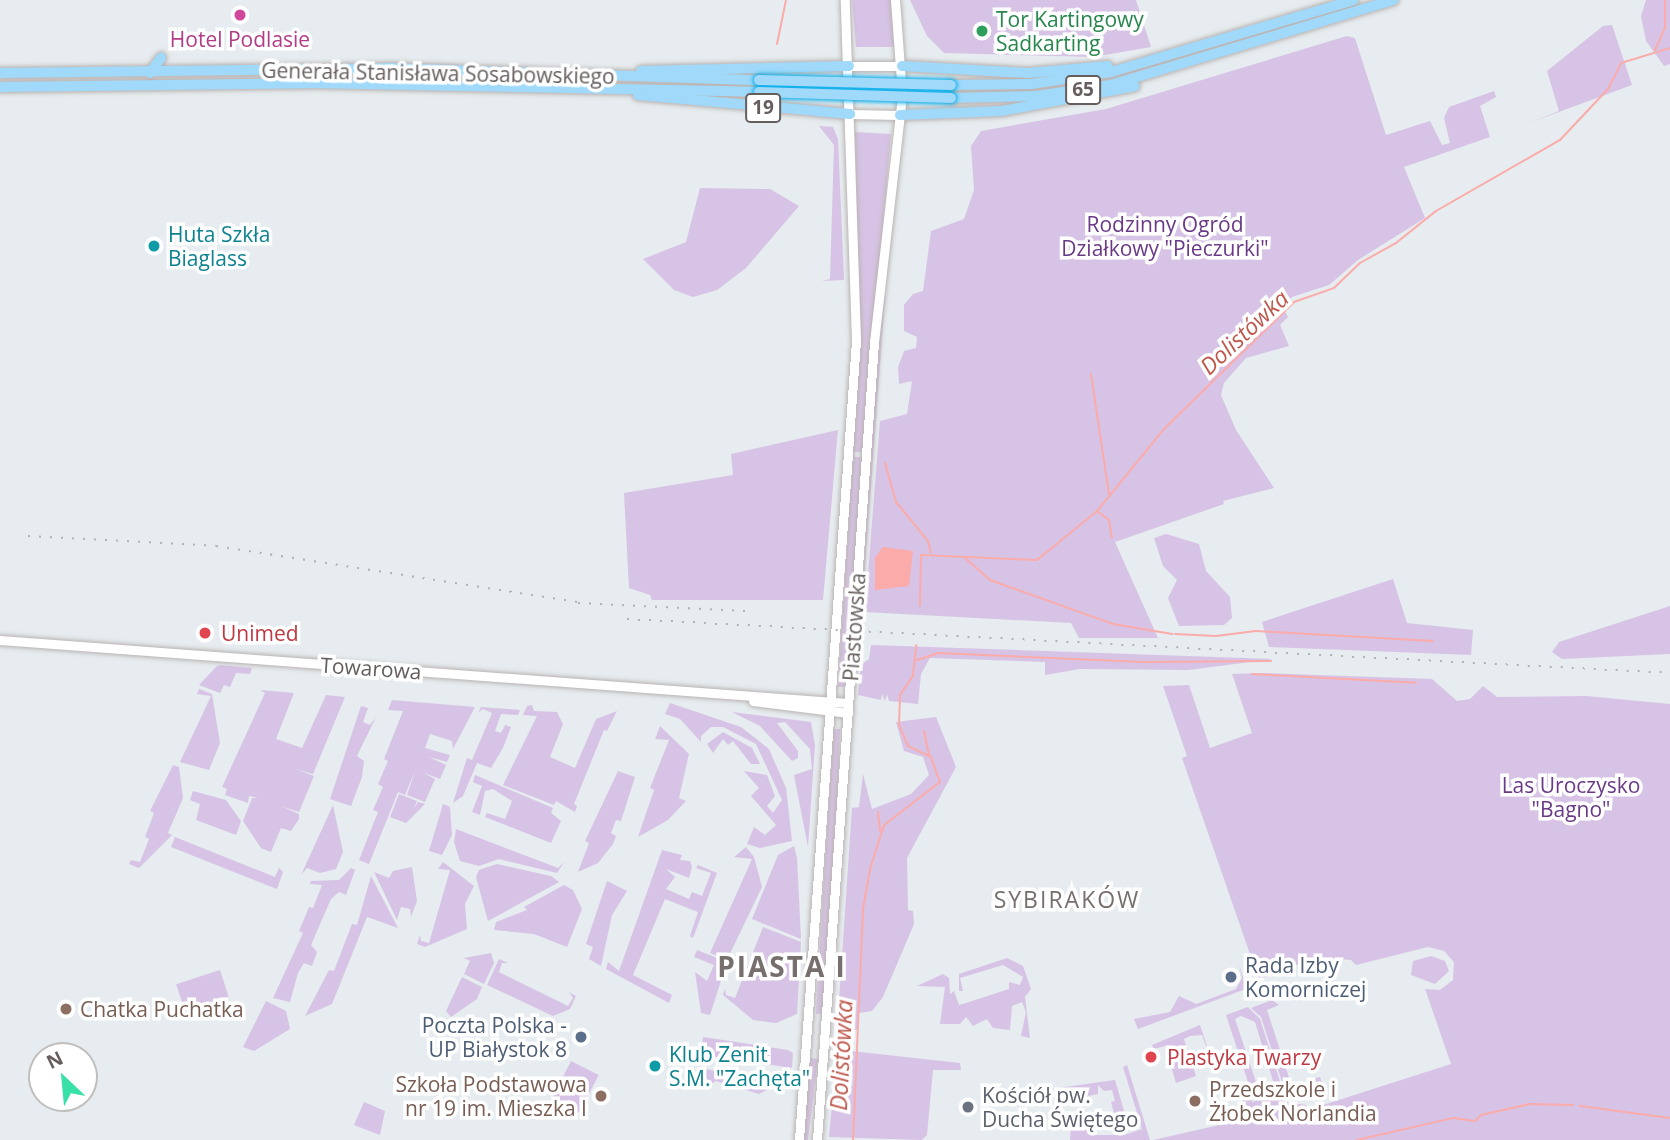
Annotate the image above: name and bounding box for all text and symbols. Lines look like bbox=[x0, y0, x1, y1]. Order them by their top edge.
place label: Tor Kartingowy Sadkarting bbox=[996, 6, 1144, 56]
marker: Hotel Podlasie bbox=[232, 7, 248, 23]
marker: Tor Kartingowy Sadkarting bbox=[974, 23, 990, 39]
place label: Hotel Podlasie bbox=[170, 26, 310, 52]
street label: Generała Stanisława Sosabowskiego bbox=[261, 57, 615, 89]
road number: 65 bbox=[1064, 74, 1102, 106]
road number: 19 bbox=[744, 92, 782, 124]
park label: Rodzinny Ogród Działkowy "Pieczurki" bbox=[1061, 211, 1269, 261]
place label: Huta Szkła Biaglass bbox=[168, 221, 270, 271]
marker: Huta Szkła Biaglass bbox=[146, 238, 162, 254]
water label: Dolistówka bbox=[1194, 284, 1294, 380]
street label: Piastowska bbox=[838, 572, 870, 682]
place label: Unimed bbox=[221, 620, 299, 646]
marker: Unimed bbox=[195, 623, 215, 643]
street label: Towarowa bbox=[320, 652, 422, 684]
park label: Las Uroczysko "Bagno" bbox=[1502, 772, 1640, 822]
district label: SYBIRAKÓW bbox=[995, 885, 1139, 913]
district label: PIASTA I bbox=[718, 949, 846, 983]
place label: Rada Izby Komorniczej bbox=[1245, 952, 1366, 1002]
marker: Rada Izby Komorniczej bbox=[1223, 969, 1239, 985]
place label: Chatka Puchatka bbox=[80, 996, 244, 1022]
water label: Dolistówka bbox=[824, 999, 858, 1111]
marker: Chatka Puchatka bbox=[58, 1001, 74, 1017]
place label: Poczta Polska - UP Białystok 8 bbox=[422, 1012, 567, 1062]
marker: Poczta Polska - UP Białystok 8 bbox=[573, 1029, 589, 1045]
place label: Klub Zenit S.M. "Zachęta" bbox=[669, 1041, 810, 1091]
north arrow bbox=[28, 1042, 98, 1112]
place label: Plastyka Twarzy bbox=[1167, 1044, 1321, 1070]
text: N bbox=[42, 1045, 67, 1075]
marker: Plastyka Twarzy bbox=[1141, 1047, 1161, 1067]
marker: Klub Zenit S.M. "Zachęta" bbox=[647, 1058, 663, 1074]
place label: Szkoła Podstawowa nr 19 im. Mieszka I bbox=[395, 1071, 587, 1121]
place label: Przedszkole i Żłobek Norlandia bbox=[1209, 1076, 1377, 1126]
place label: Kościół pw. Ducha Świętego bbox=[982, 1082, 1138, 1132]
marker: Szkoła Podstawowa nr 19 im. Mieszka I bbox=[593, 1088, 609, 1104]
marker: Przedszkole i Żłobek Norlandia bbox=[1187, 1093, 1203, 1109]
marker: Kościół pw. Ducha Świętego bbox=[960, 1099, 976, 1115]

